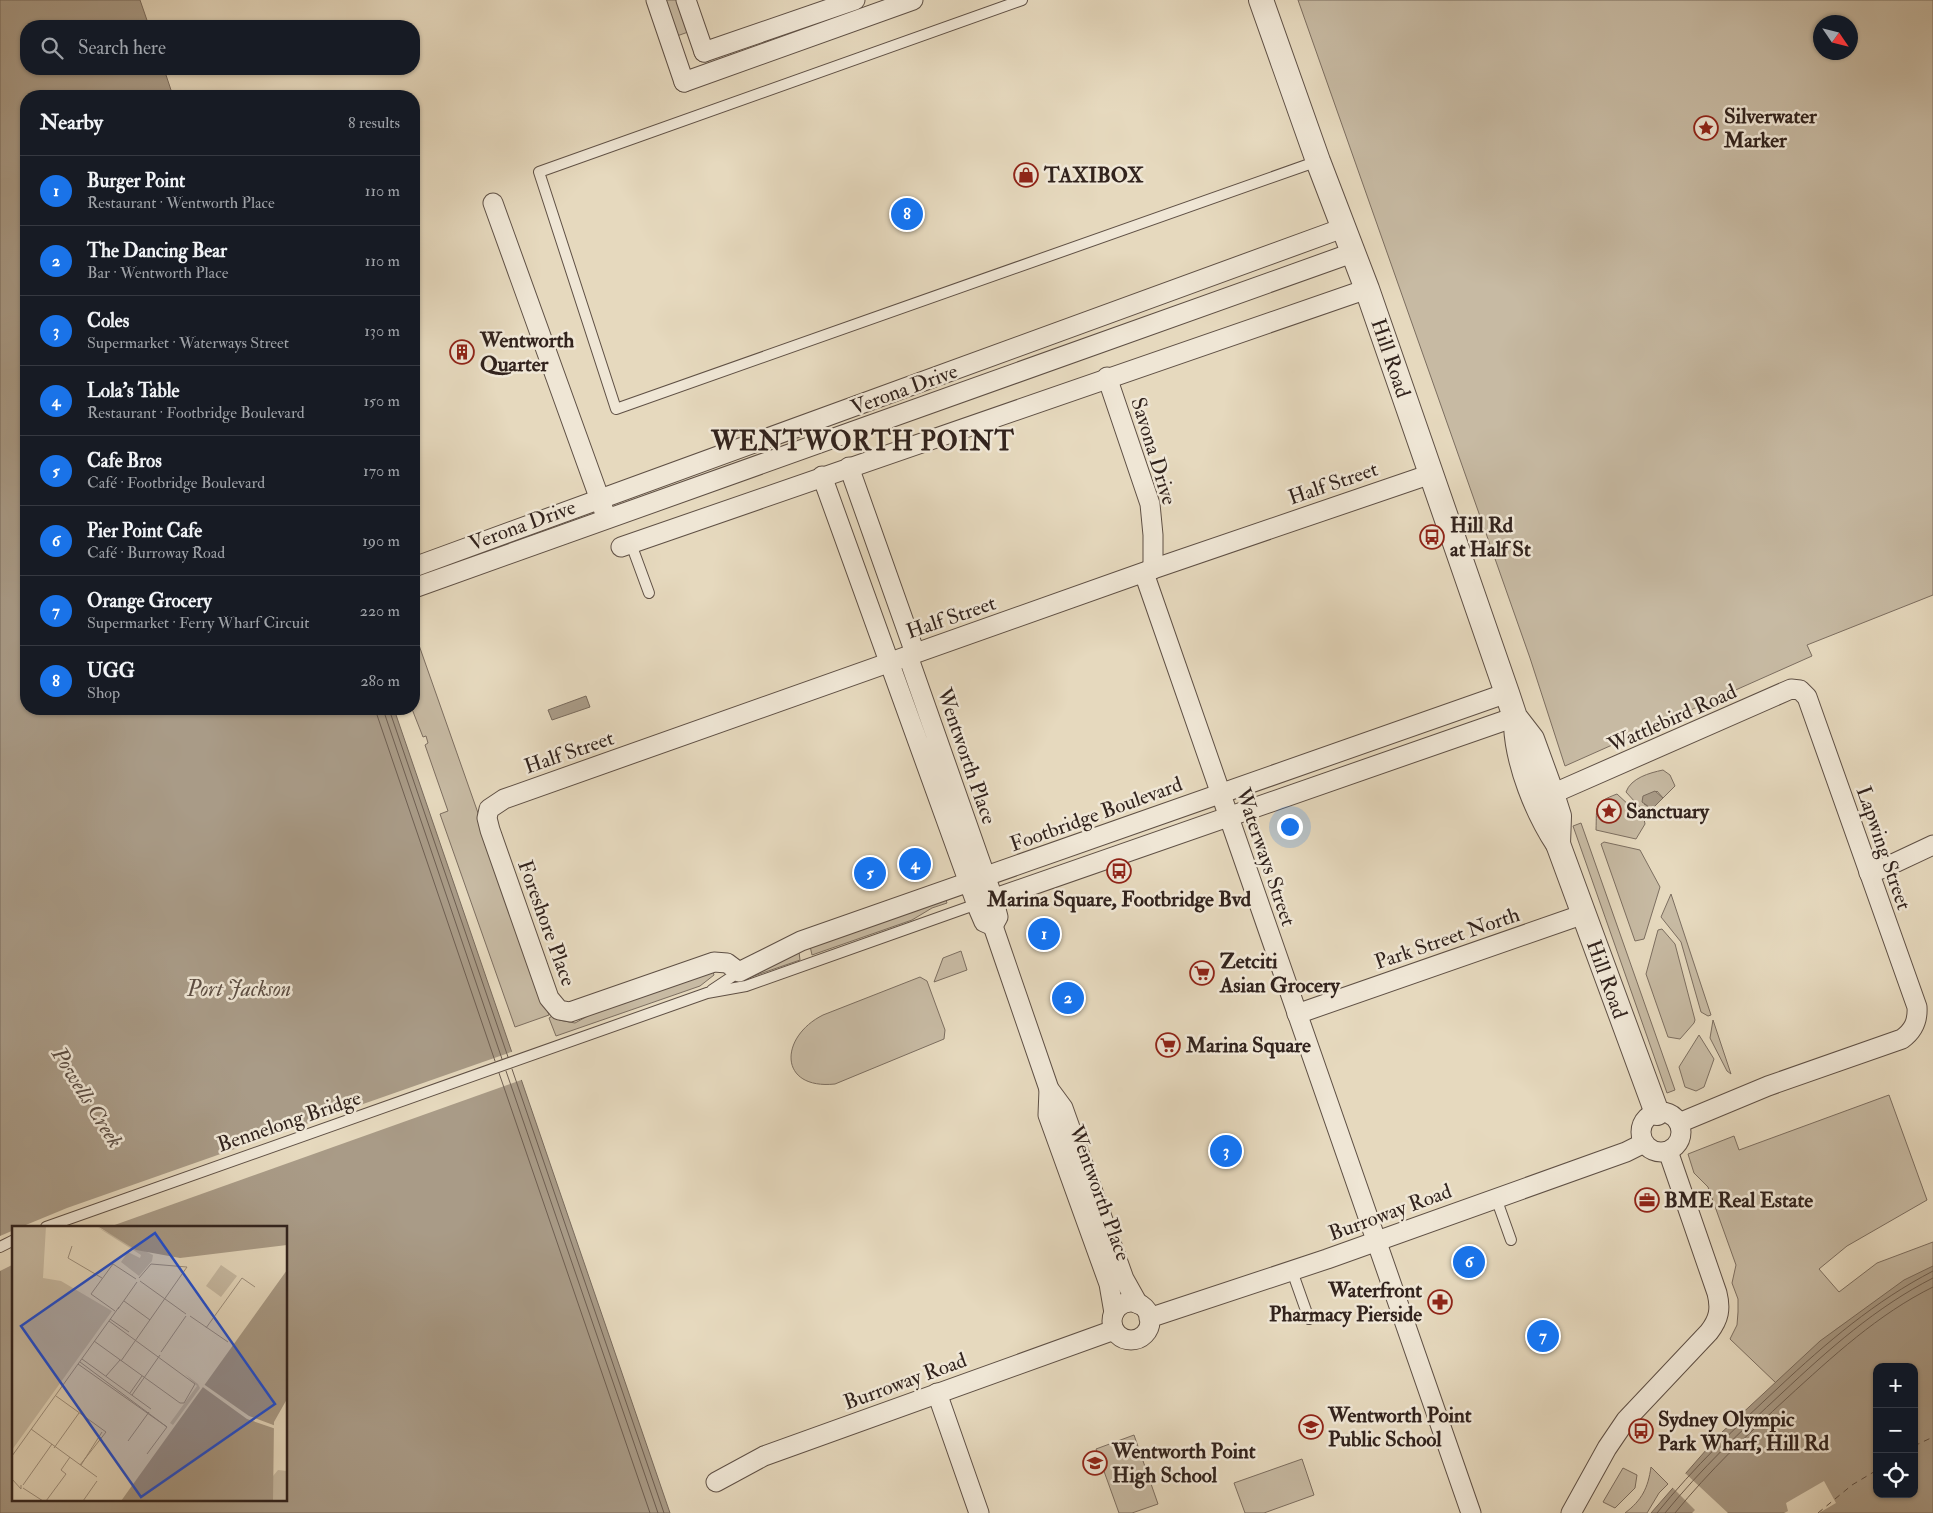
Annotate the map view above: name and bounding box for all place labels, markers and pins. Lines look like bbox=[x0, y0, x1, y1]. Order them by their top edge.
place label: Silverwater Marker bbox=[1723, 103, 1818, 154]
place icon: Silverwater Marker bbox=[1693, 115, 1719, 141]
shop icon: TAXIBOX bbox=[1013, 162, 1039, 188]
place label: TAXIBOX bbox=[1043, 162, 1144, 189]
pin: 8 bbox=[891, 195, 923, 233]
place label: Wentworth Quarter bbox=[479, 327, 574, 378]
building icon: Wentworth Quarter bbox=[449, 339, 475, 365]
place label: Hill Rd at Half St bbox=[1450, 512, 1531, 563]
bus stop icon: Hill Rd at Half St bbox=[1419, 524, 1445, 550]
place icon: Sanctuary bbox=[1596, 798, 1622, 824]
place label: Sanctuary bbox=[1626, 798, 1710, 825]
pin: 4 bbox=[899, 845, 931, 883]
pin: 5 bbox=[854, 854, 886, 892]
bus stop icon: Marina Square, Footbridge Bvd bbox=[1106, 858, 1132, 884]
place label: Marina Square, Footbridge Bvd bbox=[986, 886, 1252, 913]
pin: 1 bbox=[1028, 915, 1060, 953]
place label: Zetciti Asian Grocery bbox=[1219, 948, 1341, 999]
supermarket icon: Zetciti Asian Grocery bbox=[1189, 960, 1215, 986]
pin: 2 bbox=[1052, 979, 1084, 1017]
supermarket icon: Marina Square bbox=[1155, 1032, 1181, 1058]
place label: Marina Square bbox=[1185, 1032, 1311, 1059]
pin: 3 bbox=[1210, 1132, 1242, 1170]
office icon: BME Real Estate bbox=[1634, 1187, 1660, 1213]
place label: BME Real Estate bbox=[1664, 1187, 1813, 1214]
pin: 6 bbox=[1453, 1243, 1485, 1281]
place label: Waterfront Pharmacy Pierside bbox=[1269, 1277, 1422, 1328]
pharmacy icon: Waterfront Pharmacy Pierside bbox=[1427, 1289, 1453, 1315]
pin: 7 bbox=[1527, 1317, 1559, 1355]
place label: Wentworth Point Public School bbox=[1327, 1402, 1472, 1453]
place label: Sydney Olympic Park Wharf, Hill Rd bbox=[1658, 1406, 1830, 1457]
school or university icon: Wentworth Point Public School bbox=[1298, 1414, 1324, 1440]
bus stop icon: Sydney Olympic Park Wharf, Hill Rd bbox=[1628, 1418, 1654, 1444]
place label: Wentworth Point High School bbox=[1111, 1438, 1256, 1489]
school or university icon: Wentworth Point High School bbox=[1082, 1450, 1108, 1476]

